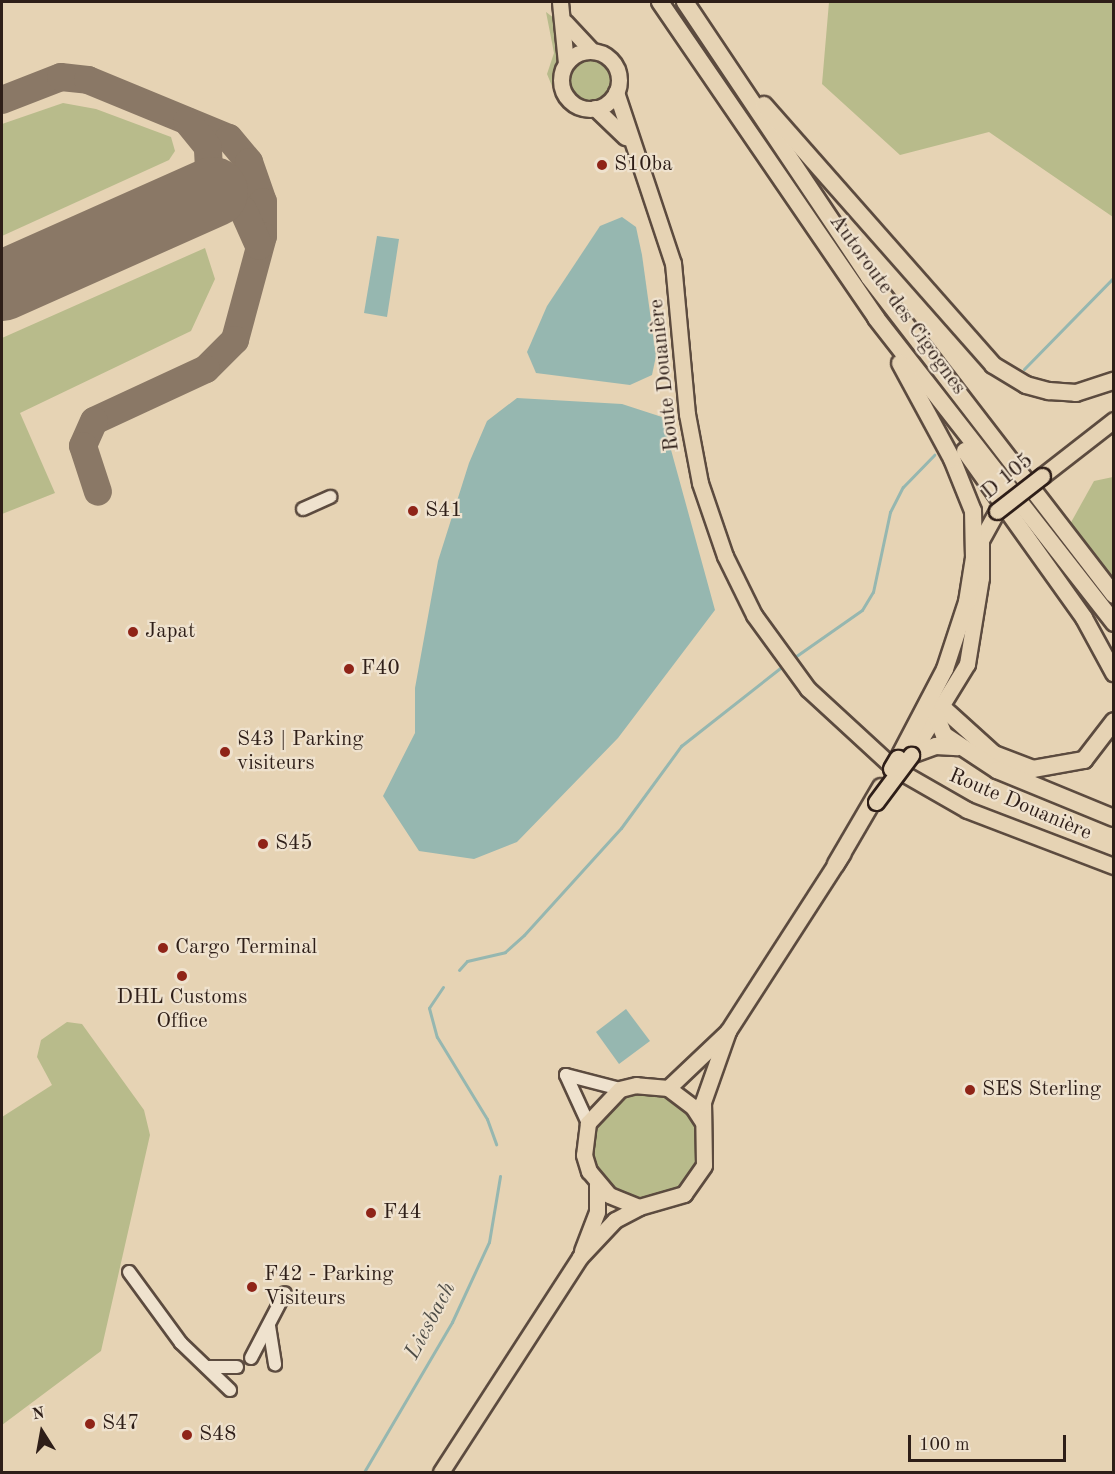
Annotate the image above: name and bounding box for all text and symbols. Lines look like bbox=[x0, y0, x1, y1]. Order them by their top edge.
place label: S10ba bbox=[614, 152, 673, 178]
marker: S10ba bbox=[595, 158, 609, 172]
street label: Autoroute des Cigognes bbox=[823, 210, 971, 400]
street label: Route Douanière bbox=[644, 298, 686, 452]
street label: D 105 bbox=[977, 449, 1039, 505]
place label: S41 bbox=[425, 498, 462, 524]
marker: S41 bbox=[406, 504, 420, 518]
place label: Japat bbox=[145, 619, 195, 645]
marker: Japat bbox=[126, 625, 140, 639]
place label: F40 bbox=[361, 656, 400, 682]
marker: F40 bbox=[342, 662, 356, 676]
place label: S43 | Parking visiteurs bbox=[237, 727, 364, 777]
marker: S43 | Parking visiteurs bbox=[218, 745, 232, 759]
street label: Route Douanière bbox=[945, 764, 1095, 846]
place label: S45 bbox=[275, 831, 312, 857]
marker: S45 bbox=[256, 837, 270, 851]
place label: Cargo Terminal bbox=[175, 935, 317, 961]
marker: Cargo Terminal bbox=[156, 941, 170, 955]
marker: DHL Customs Office bbox=[175, 969, 189, 983]
place label: DHL Customs Office bbox=[117, 985, 247, 1035]
place label: SES Sterling bbox=[982, 1077, 1101, 1103]
marker: SES Sterling bbox=[963, 1083, 977, 1097]
place label: F44 bbox=[383, 1200, 422, 1226]
marker: F44 bbox=[364, 1206, 378, 1220]
place label: F42 - Parking Visiteurs bbox=[264, 1262, 394, 1312]
water label: Liesbach bbox=[400, 1278, 462, 1364]
marker: F42 - Parking Visiteurs bbox=[245, 1280, 259, 1294]
north arrow bbox=[12, 1402, 72, 1462]
text: N bbox=[31, 1405, 46, 1423]
place label: S47 bbox=[102, 1411, 139, 1437]
marker: S47 bbox=[83, 1417, 97, 1431]
place label: S48 bbox=[199, 1422, 236, 1448]
scale bar bbox=[911, 1423, 1068, 1461]
marker: S48 bbox=[180, 1428, 194, 1442]
text: 100 m bbox=[919, 1436, 970, 1454]

